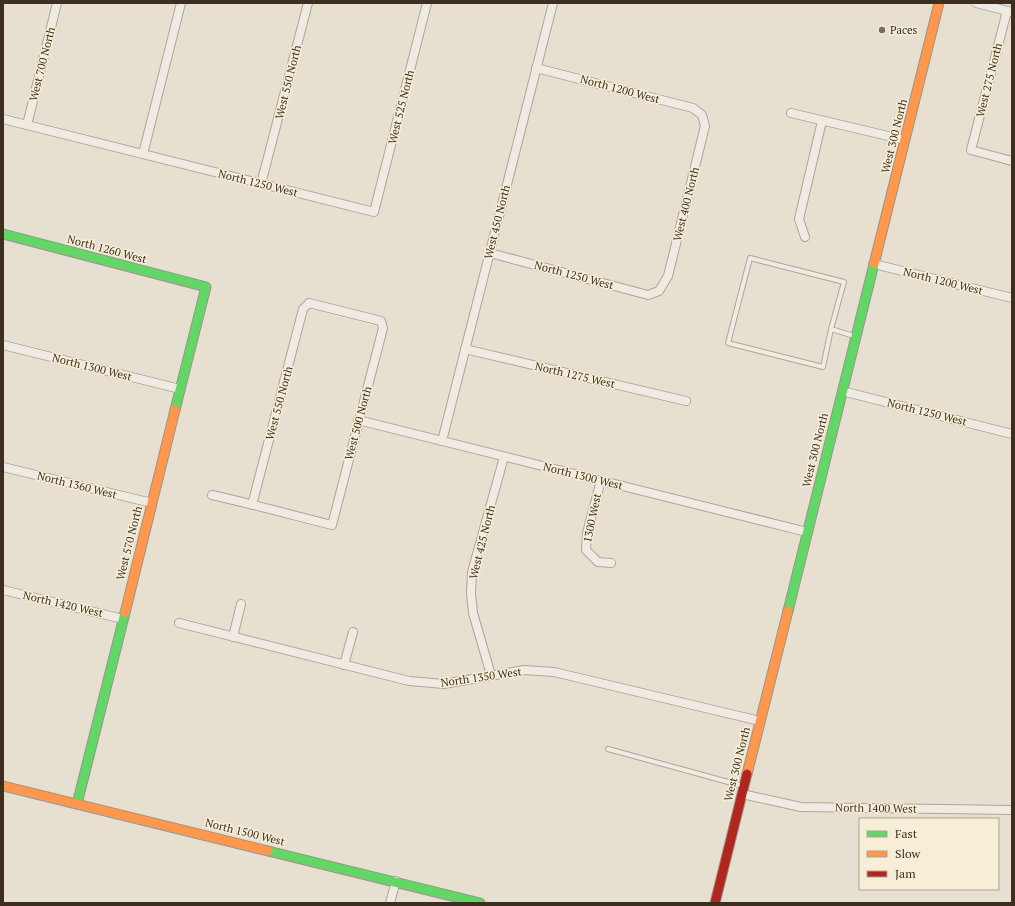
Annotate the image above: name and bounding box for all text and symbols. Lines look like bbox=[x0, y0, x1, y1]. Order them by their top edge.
place label: Paces bbox=[890, 23, 918, 37]
street label: West 700 North bbox=[26, 25, 58, 102]
marker: Paces bbox=[877, 25, 887, 35]
street label: West 275 North bbox=[973, 41, 1005, 118]
street label: West 550 North bbox=[272, 43, 304, 120]
street label: West 525 North bbox=[385, 68, 417, 145]
street label: North 1200 West bbox=[579, 72, 661, 106]
street label: West 300 North bbox=[878, 97, 910, 174]
street label: West 400 North bbox=[670, 165, 702, 242]
street label: North 1250 West bbox=[217, 166, 299, 200]
street label: West 450 North bbox=[481, 183, 513, 260]
street label: North 1260 West bbox=[66, 232, 148, 266]
street label: North 1250 West bbox=[533, 258, 615, 292]
street label: North 1200 West bbox=[902, 264, 984, 298]
street label: North 1300 West bbox=[51, 350, 133, 384]
street label: North 1275 West bbox=[534, 359, 616, 391]
street label: West 550 North bbox=[262, 364, 296, 441]
street label: West 500 North bbox=[341, 384, 375, 461]
street label: North 1250 West bbox=[886, 395, 968, 429]
street label: West 300 North bbox=[799, 411, 831, 488]
street label: North 1300 West bbox=[542, 459, 624, 493]
street label: North 1360 West bbox=[36, 468, 118, 502]
street label: 1300 West bbox=[580, 492, 604, 544]
street label: West 425 North bbox=[466, 503, 498, 580]
street label: West 570 North bbox=[113, 504, 145, 581]
street label: North 1420 West bbox=[22, 588, 104, 620]
street label: North 1350 West bbox=[440, 664, 522, 690]
street label: West 300 North bbox=[721, 725, 753, 802]
street label: North 1400 West bbox=[835, 800, 917, 816]
street label: North 1500 West bbox=[204, 815, 286, 849]
legend bbox=[859, 818, 999, 890]
text: Fast bbox=[895, 826, 918, 841]
text: Slow bbox=[895, 846, 921, 861]
text: Jam bbox=[895, 866, 916, 881]

